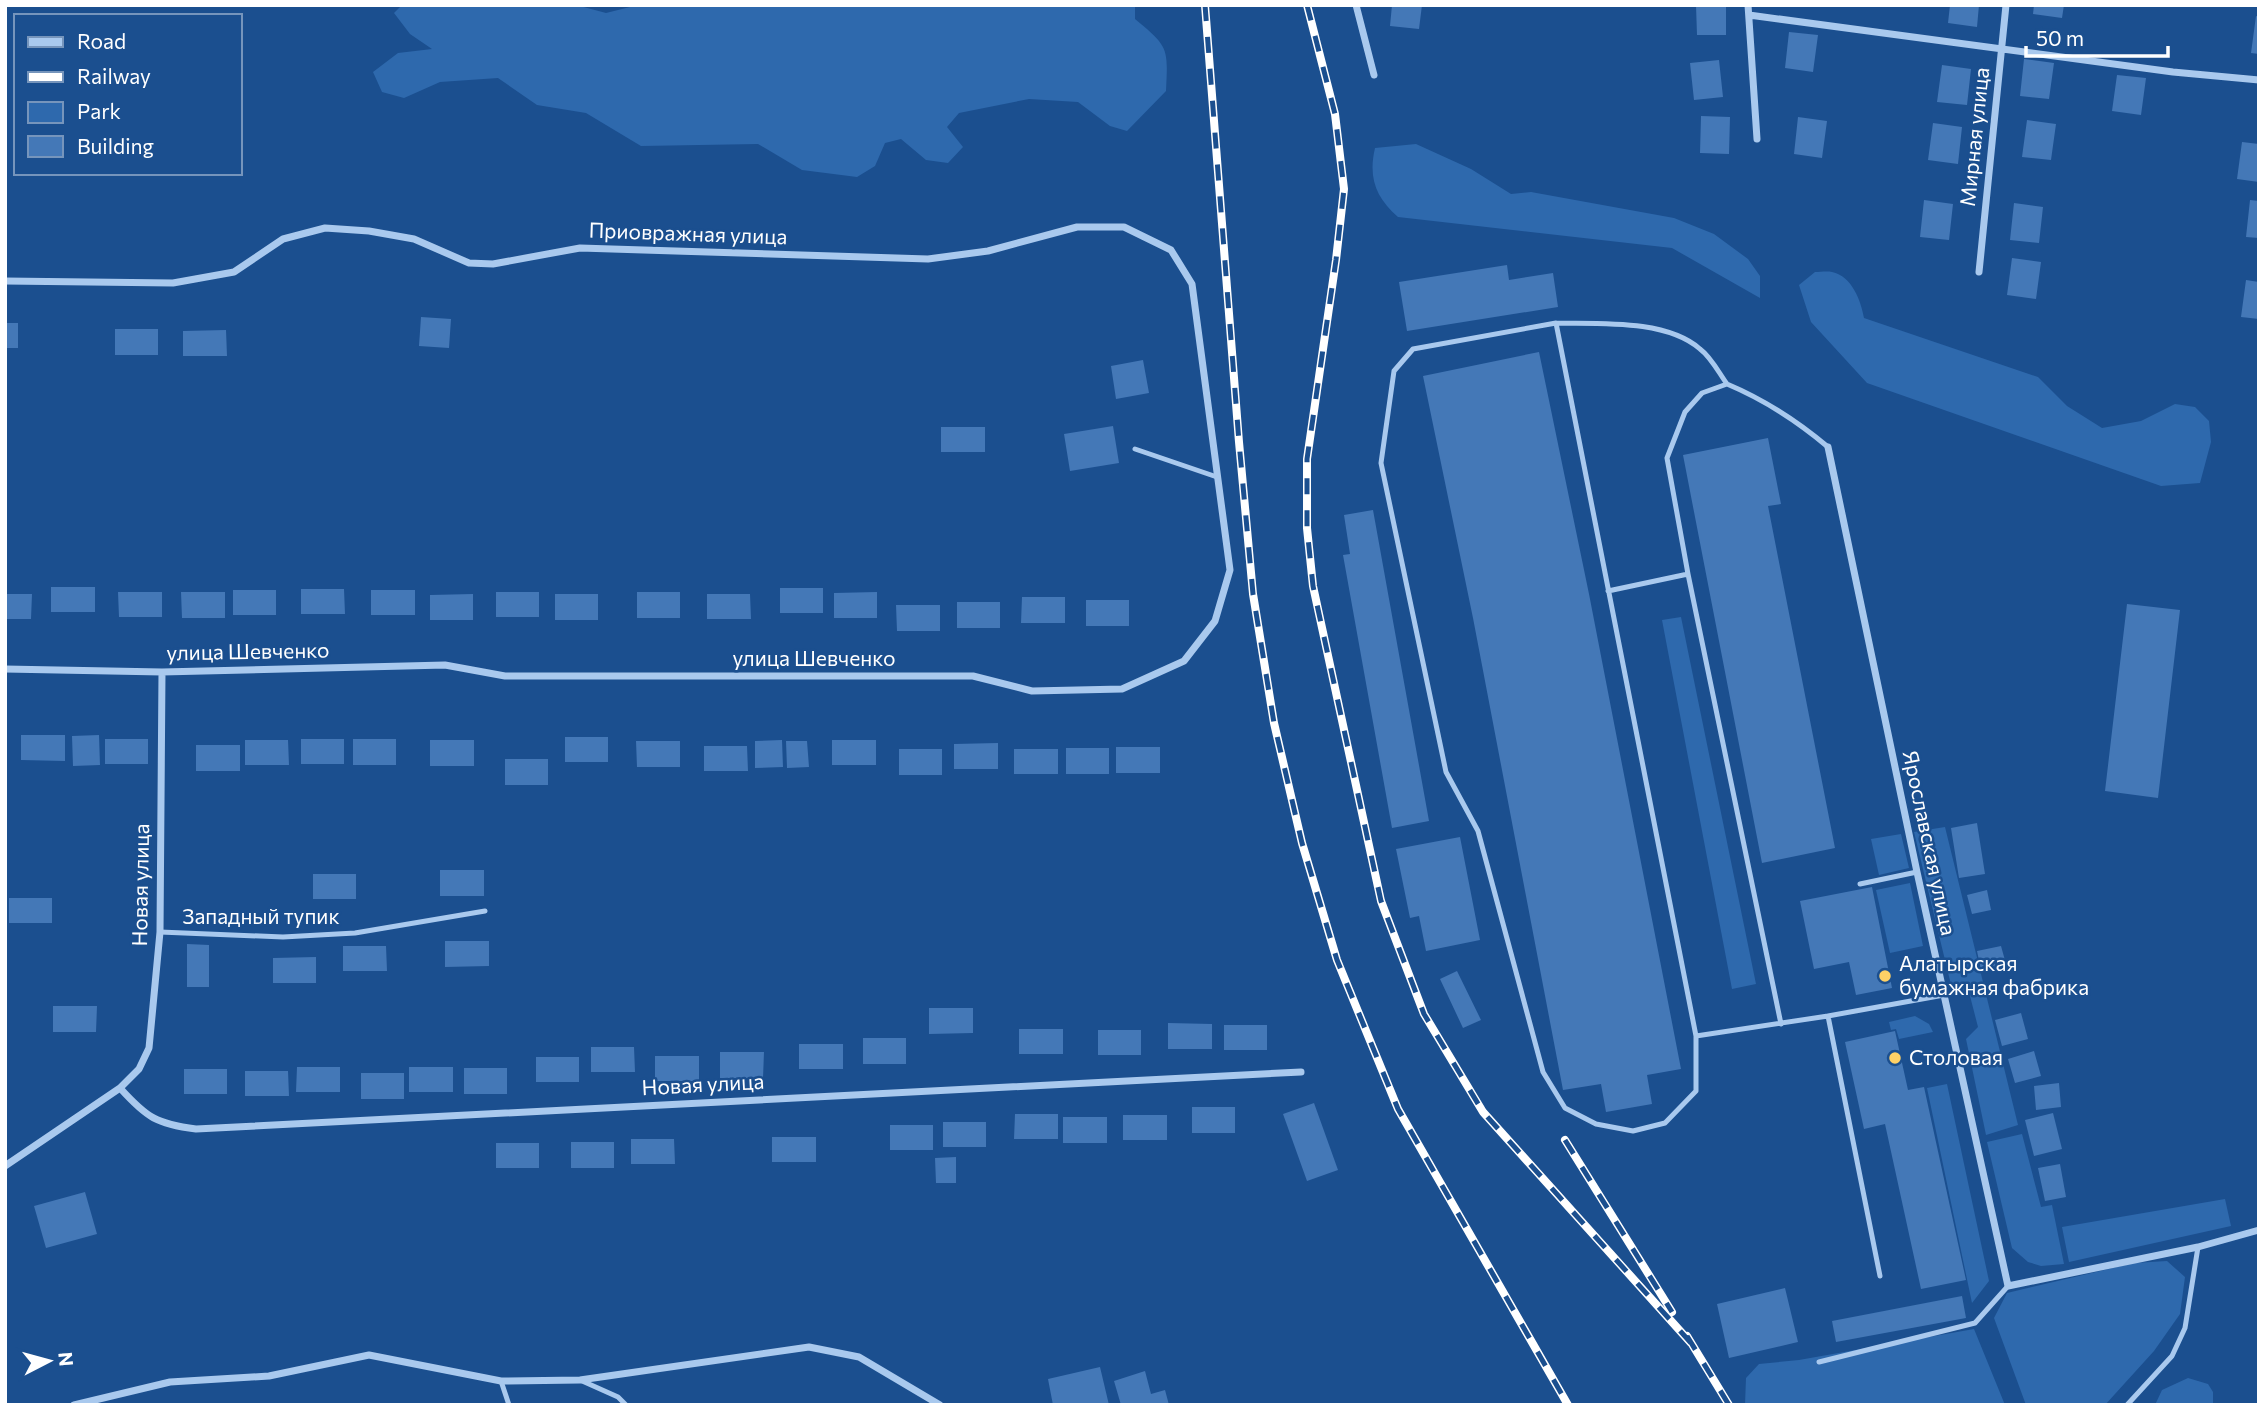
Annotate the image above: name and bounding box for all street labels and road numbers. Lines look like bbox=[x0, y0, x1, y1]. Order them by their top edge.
street label: Мирная улица bbox=[1954, 66, 1993, 208]
street label: Приовражная улица bbox=[588, 217, 788, 248]
street label: улица Шевченко bbox=[166, 637, 330, 664]
street label: улица Шевченко bbox=[732, 645, 896, 670]
street label: Ярославская улица bbox=[1899, 748, 1962, 937]
street label: Новая улица bbox=[126, 823, 153, 947]
street label: Западный тупик bbox=[182, 903, 340, 928]
street label: Новая улица bbox=[641, 1068, 765, 1099]

